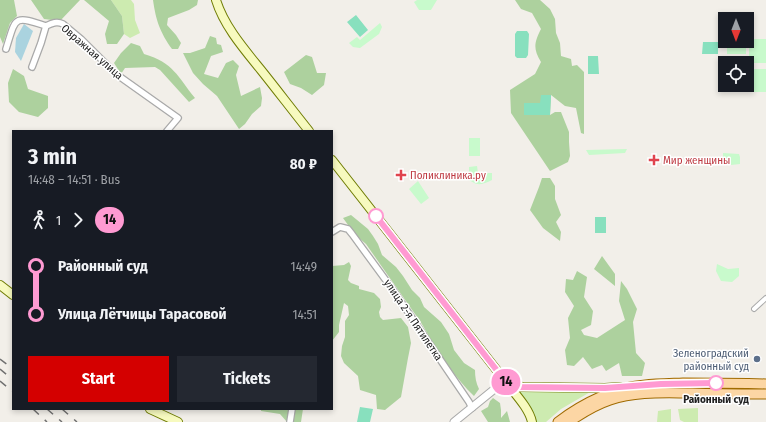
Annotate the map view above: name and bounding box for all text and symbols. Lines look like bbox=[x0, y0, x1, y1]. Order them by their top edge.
north arrow bbox=[718, 12, 754, 48]
map controls bbox=[718, 12, 754, 92]
street label: Овражная улица bbox=[58, 22, 126, 82]
button: locate bbox=[718, 56, 754, 92]
text: 3 min bbox=[28, 143, 77, 170]
marker: Мир женщины bbox=[648, 154, 660, 166]
place label: Мир женщины bbox=[663, 154, 730, 167]
text: 80 ₽ bbox=[290, 155, 317, 173]
marker: Поликлиника.ру bbox=[395, 169, 407, 181]
place label: Поликлиника.ру bbox=[410, 169, 486, 182]
text: 14:48 – 14:51 · Bus bbox=[28, 172, 120, 187]
unlabelled marker bbox=[368, 208, 384, 224]
icon: walk bbox=[28, 209, 50, 231]
icon: forward bbox=[67, 209, 89, 231]
text: 14 bbox=[103, 211, 116, 228]
text: 1 bbox=[56, 213, 61, 228]
text: Районный суд bbox=[58, 257, 148, 275]
text: 14:49 bbox=[291, 259, 317, 274]
street label: улица 2-я Пятилетка bbox=[381, 277, 445, 363]
text: Улица Лётчицы Тарасовой bbox=[58, 305, 227, 323]
text: 14:51 bbox=[292, 307, 317, 322]
place label: Зеленоградский районный суд bbox=[673, 347, 749, 373]
marker: Зеленоградский районный суд bbox=[752, 354, 762, 364]
button: Start bbox=[28, 356, 169, 402]
button: Tickets bbox=[177, 356, 317, 402]
line badge: 14 bbox=[488, 369, 524, 395]
text: 14 bbox=[499, 373, 513, 390]
marker: Районный суд bbox=[708, 375, 724, 391]
place label: Районный суд bbox=[683, 393, 749, 406]

